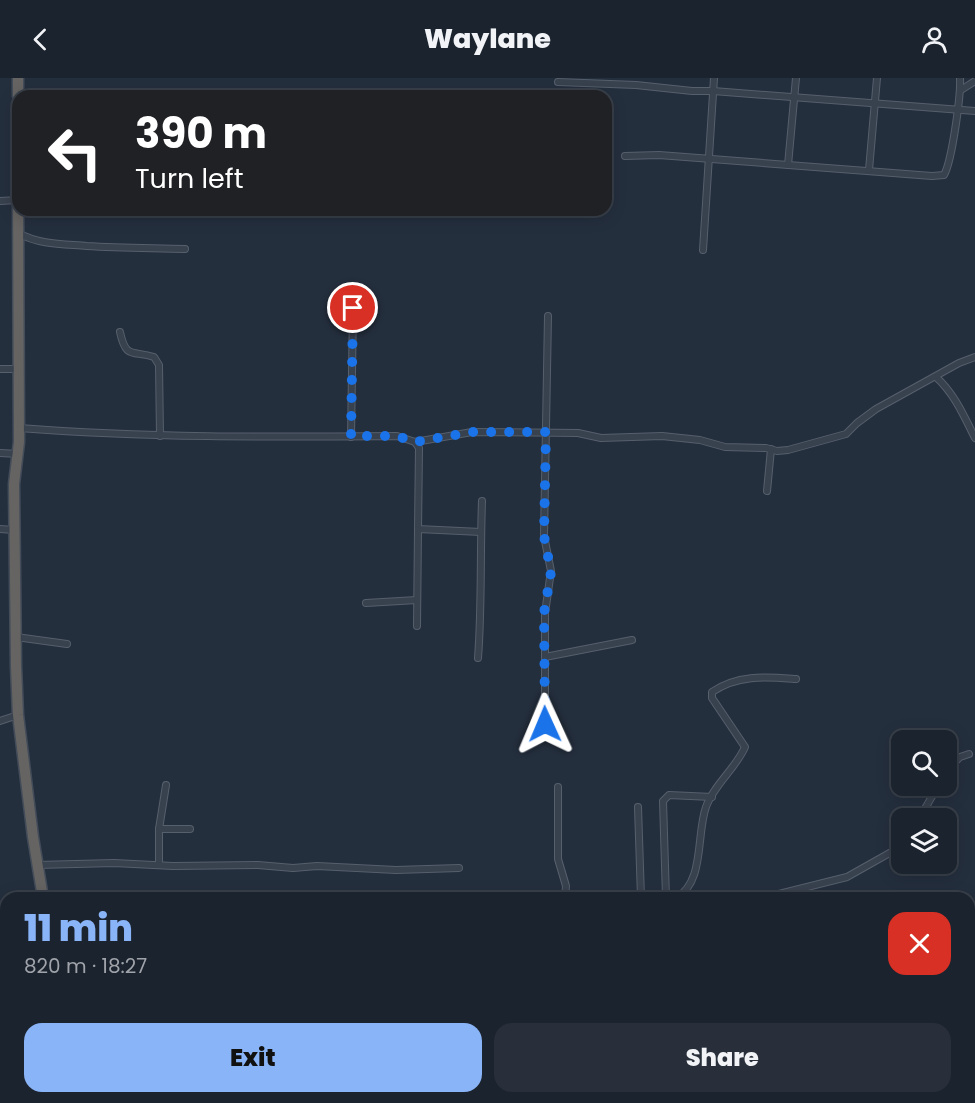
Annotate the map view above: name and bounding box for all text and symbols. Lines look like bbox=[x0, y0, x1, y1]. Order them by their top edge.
text: Waylane bbox=[424, 20, 551, 57]
icon: back bbox=[24, 23, 57, 56]
icon: person bbox=[918, 23, 951, 56]
text: 390 m bbox=[135, 104, 267, 163]
icon: left bbox=[36, 114, 114, 192]
text: Turn left bbox=[135, 160, 244, 197]
pin bbox=[327, 282, 378, 333]
icon: arrive bbox=[336, 291, 369, 324]
position arrow bbox=[513, 692, 577, 756]
map controls bbox=[891, 730, 957, 874]
button: search bbox=[891, 730, 957, 796]
button: layers bbox=[891, 808, 957, 874]
text: 11 min bbox=[24, 903, 133, 954]
button: close bbox=[888, 912, 951, 975]
text: 820 m · 18:27 bbox=[24, 952, 147, 980]
button: Exit bbox=[24, 1023, 482, 1092]
button: Share bbox=[494, 1023, 951, 1092]

